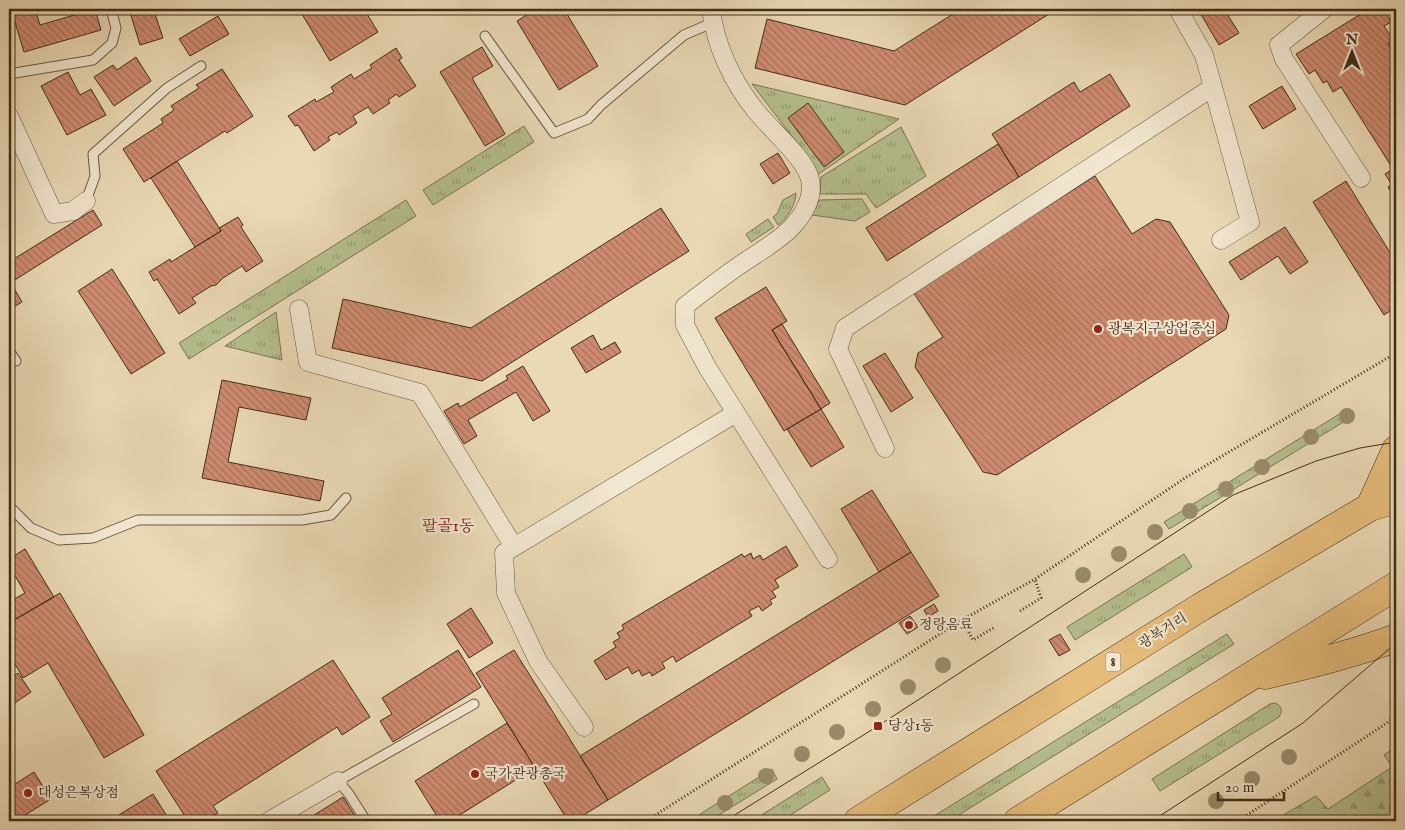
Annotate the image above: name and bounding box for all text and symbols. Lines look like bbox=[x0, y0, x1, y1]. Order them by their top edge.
north arrow bbox=[1328, 28, 1378, 78]
text: N bbox=[1345, 31, 1358, 49]
place label: 광복지구상업중심 bbox=[1108, 320, 1216, 338]
marker: 광복지구상업중심 bbox=[1092, 323, 1104, 335]
district label: 팔골1동 bbox=[422, 517, 475, 537]
street label: 광복거리 bbox=[1135, 609, 1191, 653]
place label: 정랑음료 bbox=[919, 616, 974, 634]
marker: 정랑음료 bbox=[903, 619, 915, 631]
road number: 8 bbox=[1106, 652, 1120, 672]
place label: 당상1동 bbox=[888, 717, 934, 735]
marker: 당상1동 bbox=[872, 720, 884, 732]
place label: 국가관광총국 bbox=[485, 765, 566, 783]
marker: 국가관광총국 bbox=[469, 768, 481, 780]
scale bar bbox=[1218, 770, 1284, 802]
text: 20 m bbox=[1225, 778, 1255, 797]
place label: 대성은복상점 bbox=[38, 784, 119, 802]
marker: 대성은복상점 bbox=[22, 787, 34, 799]

